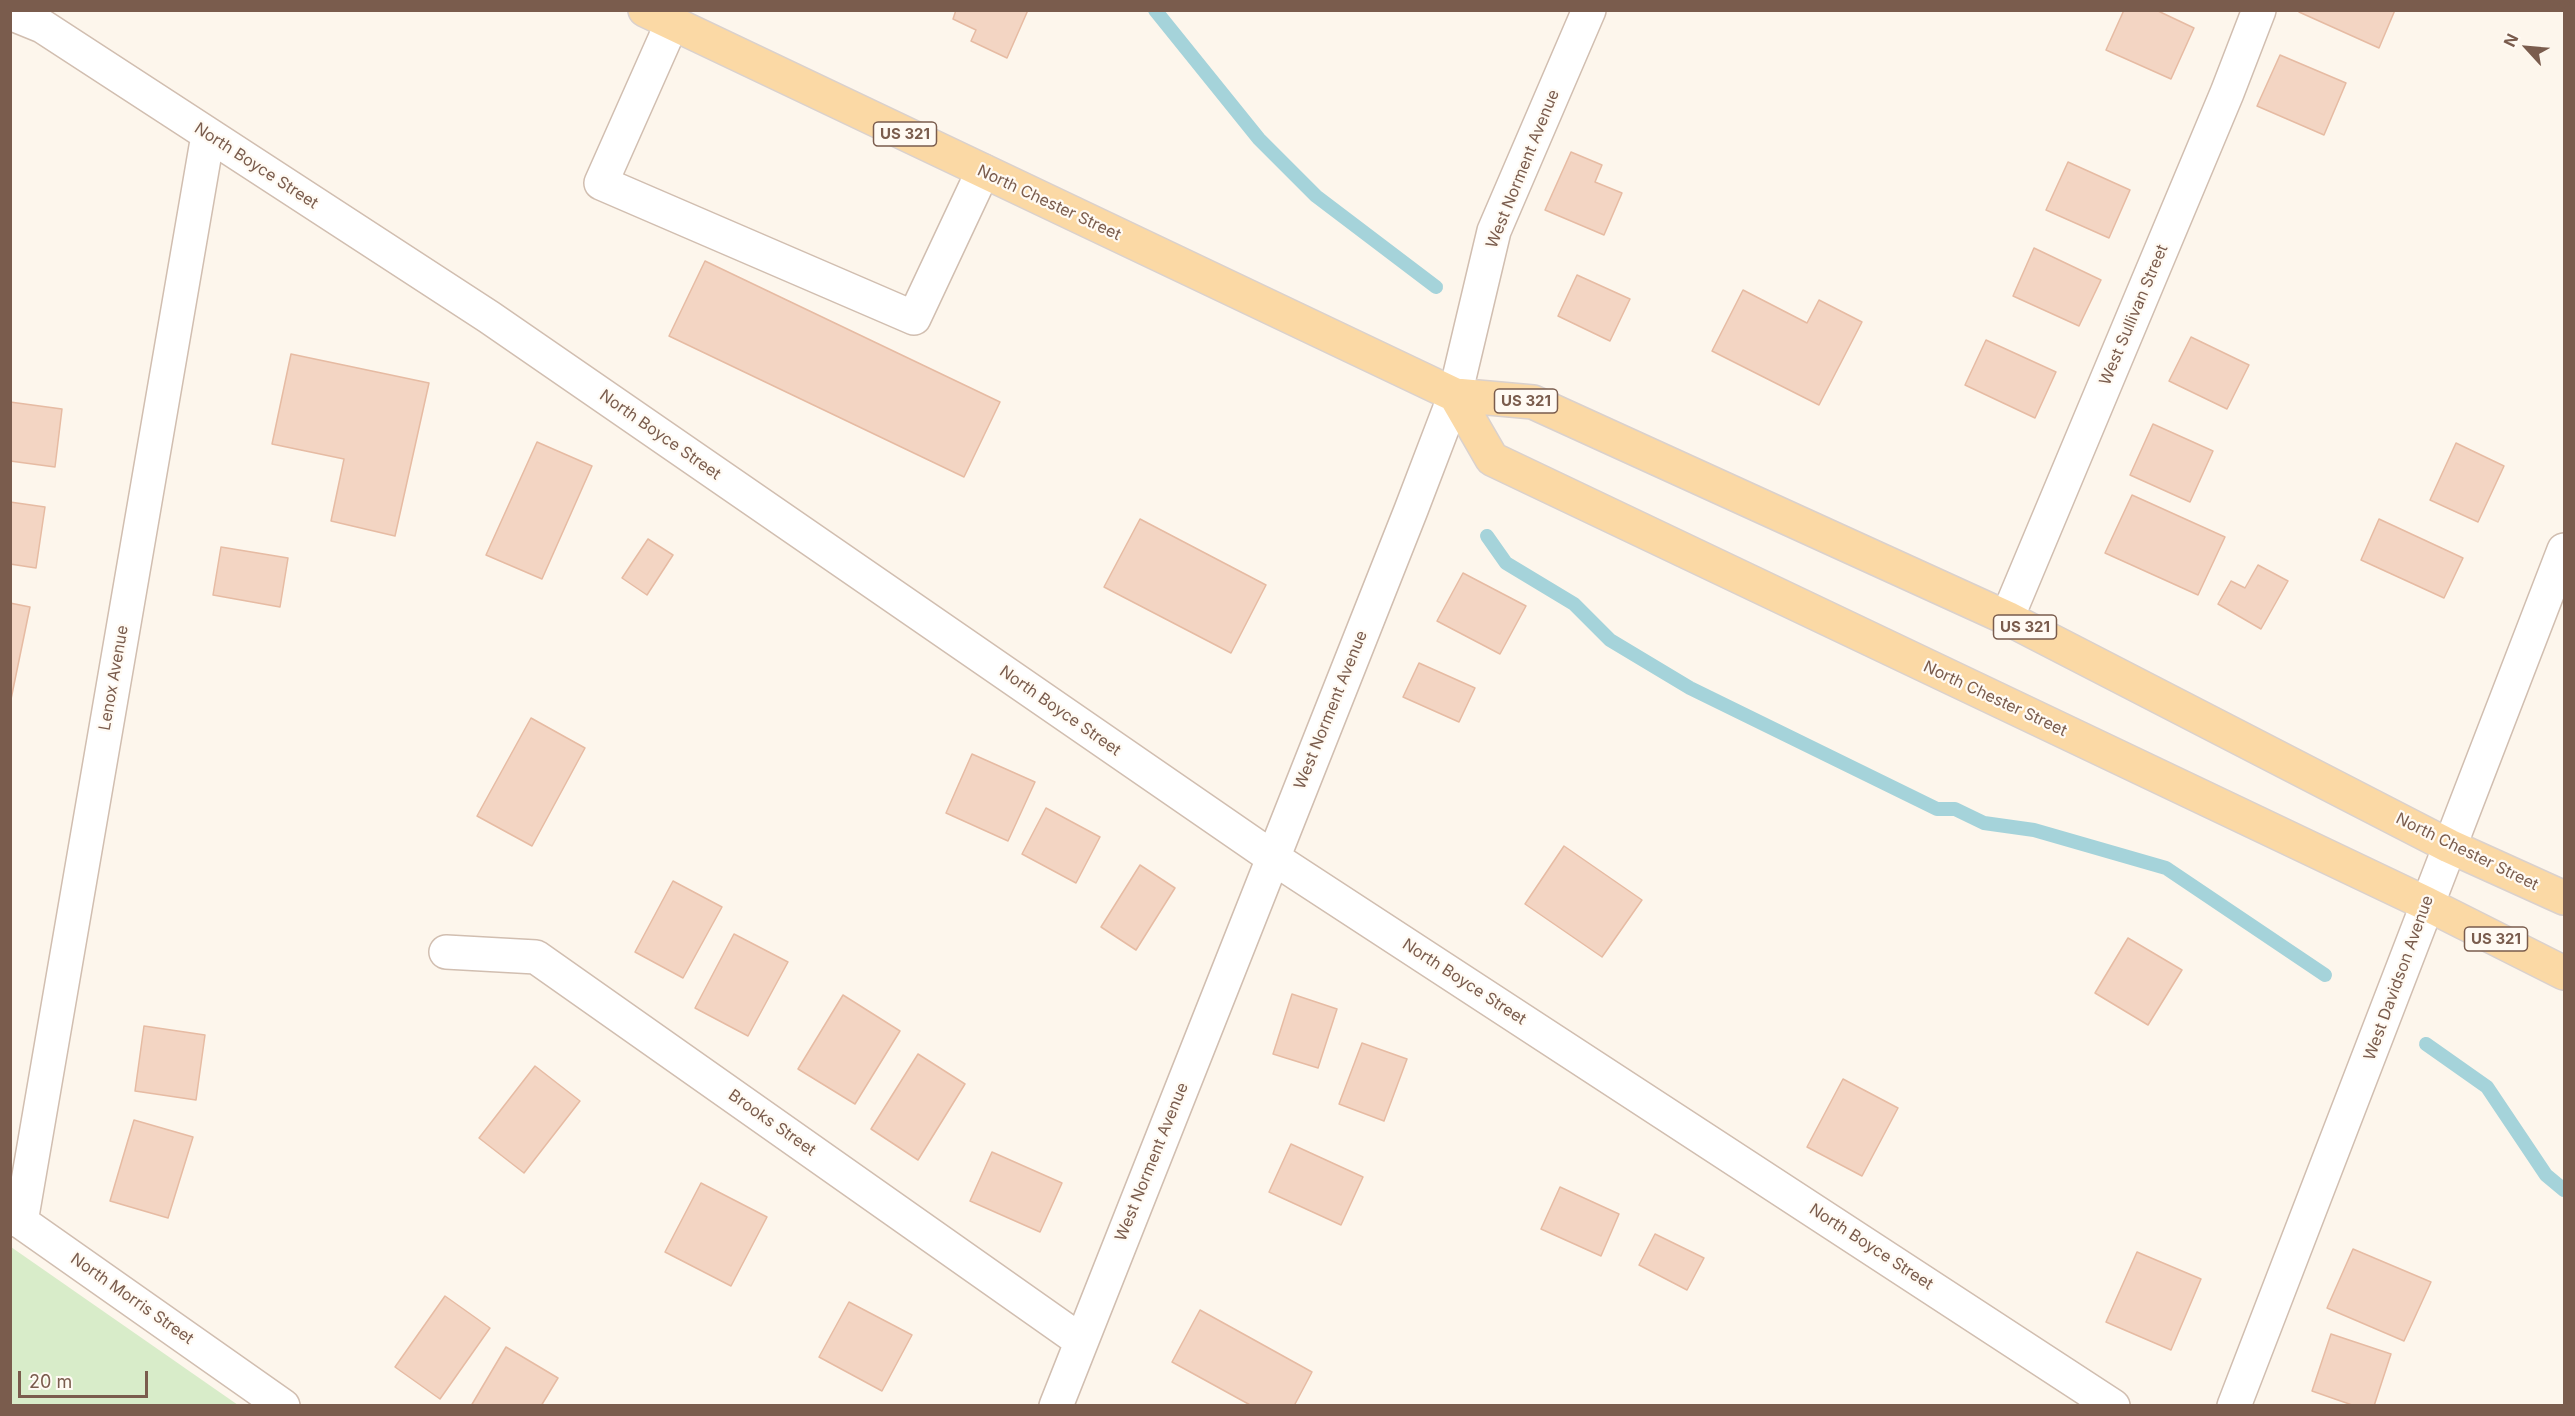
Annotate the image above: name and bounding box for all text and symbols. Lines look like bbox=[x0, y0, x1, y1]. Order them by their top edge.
north arrow bbox=[2497, 18, 2557, 78]
text: N bbox=[2499, 30, 2522, 50]
street label: West Norment Avenue bbox=[1482, 87, 1564, 251]
street label: North Boyce Street bbox=[191, 119, 321, 213]
road number: US 321 bbox=[874, 122, 936, 146]
street label: North Chester Street bbox=[974, 161, 1124, 245]
street label: West Sullivan Street bbox=[2096, 242, 2172, 388]
street label: North Boyce Street bbox=[596, 386, 724, 484]
road number: US 321 bbox=[1494, 389, 1558, 413]
road number: US 321 bbox=[1994, 615, 2056, 639]
street label: Lenox Avenue bbox=[95, 624, 133, 732]
street label: West Norment Avenue bbox=[1290, 628, 1372, 792]
street label: North Chester Street bbox=[1920, 657, 2070, 741]
street label: North Boyce Street bbox=[996, 662, 1124, 760]
street label: North Chester Street bbox=[2393, 809, 2541, 895]
street label: West Davidson Avenue bbox=[2360, 893, 2438, 1063]
road number: US 321 bbox=[2464, 927, 2528, 951]
street label: North Boyce Street bbox=[1399, 935, 1529, 1029]
street label: West Norment Avenue bbox=[1111, 1080, 1193, 1244]
street label: Brooks Street bbox=[725, 1086, 819, 1160]
street label: North Boyce Street bbox=[1806, 1200, 1936, 1294]
street label: North Morris Street bbox=[67, 1249, 197, 1349]
scale bar bbox=[21, 1359, 152, 1397]
text: 20 m bbox=[29, 1371, 72, 1392]

